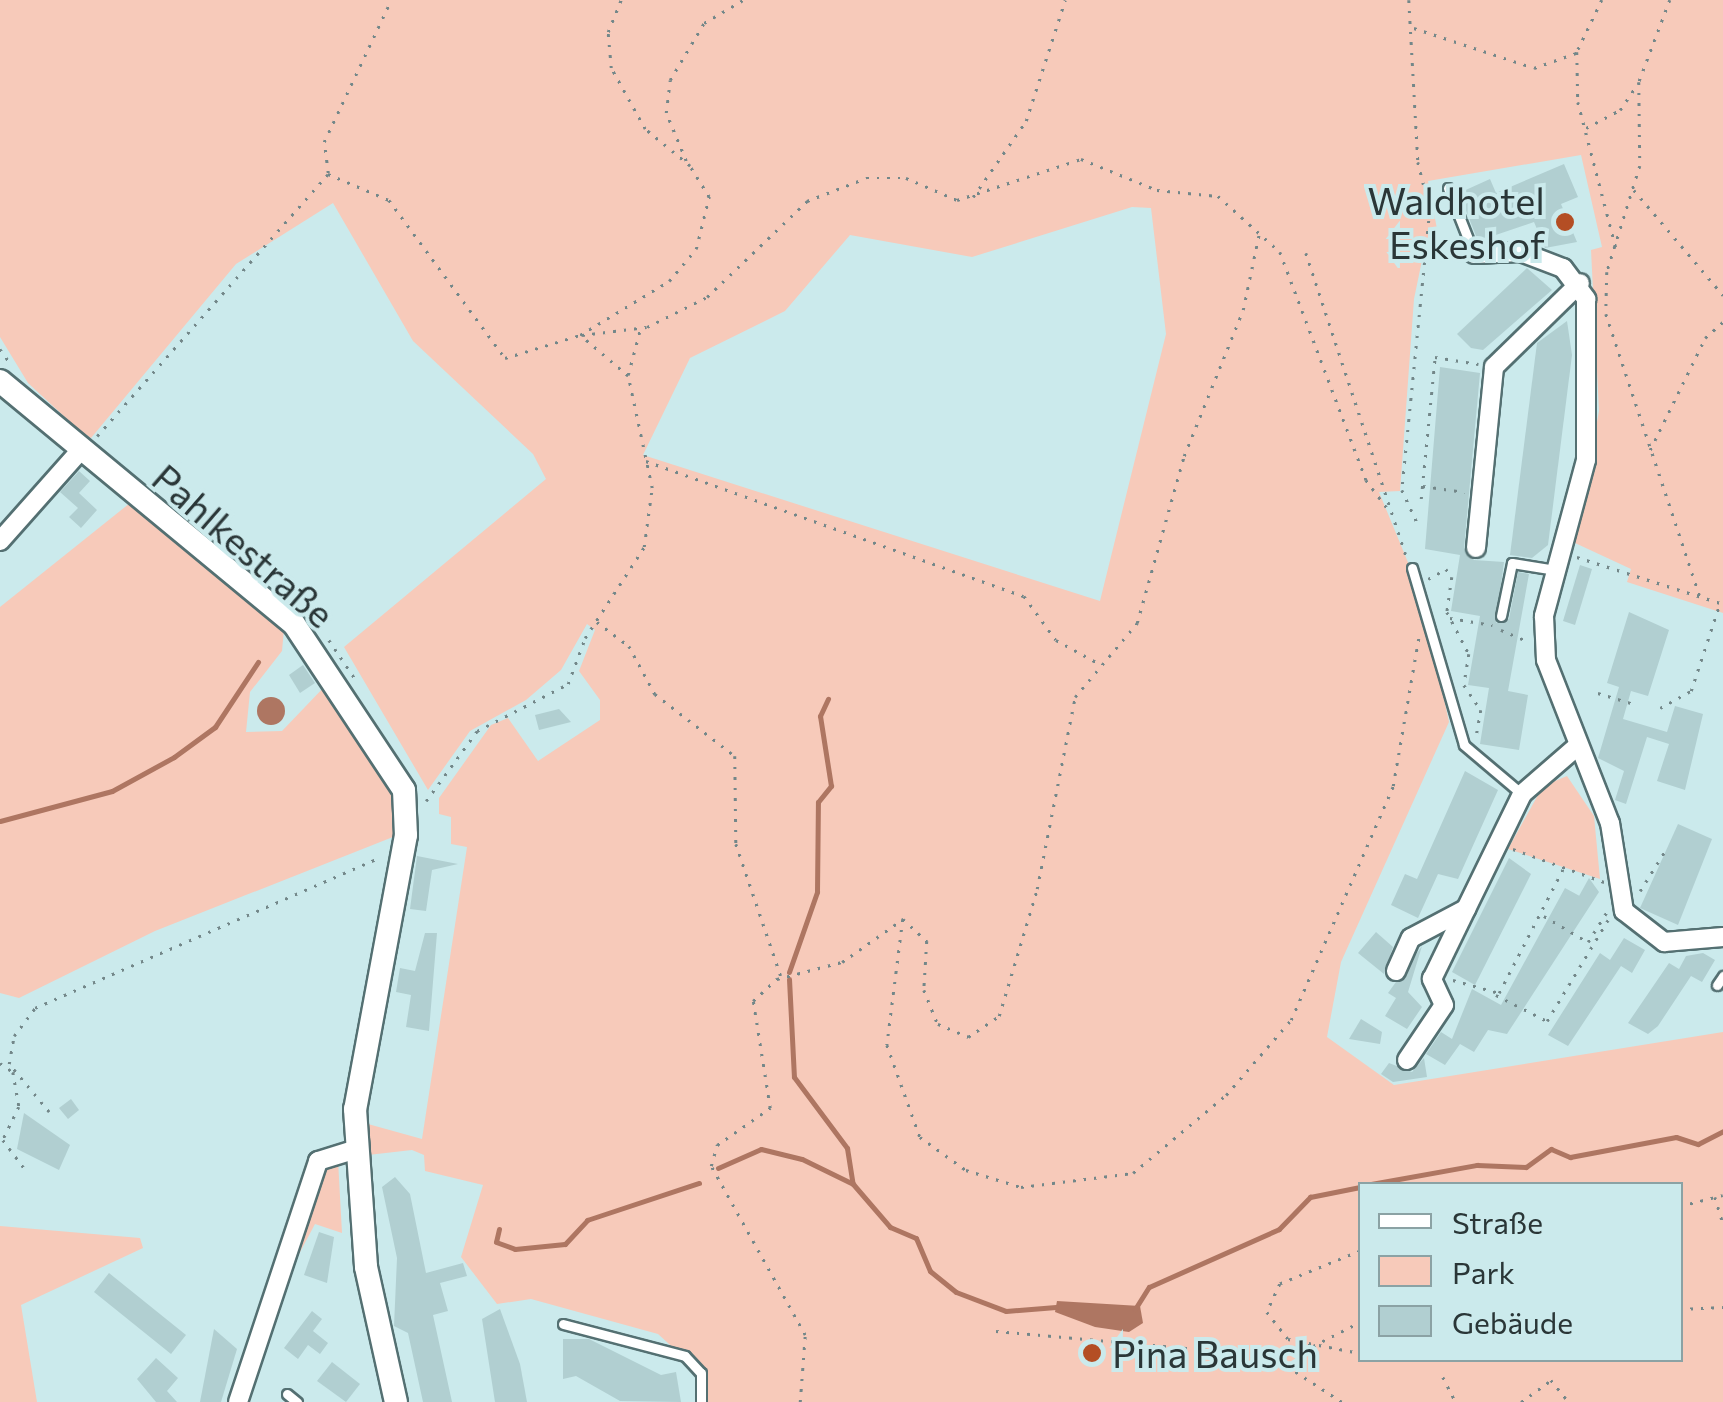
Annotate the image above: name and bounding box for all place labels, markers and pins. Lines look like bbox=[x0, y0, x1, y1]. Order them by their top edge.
place label: Waldhotel Eskeshof bbox=[1368, 177, 1545, 266]
marker: Waldhotel Eskeshof bbox=[1554, 211, 1576, 233]
place label: Pina Bausch bbox=[1112, 1330, 1318, 1376]
marker: Pina Bausch bbox=[1081, 1342, 1103, 1364]

